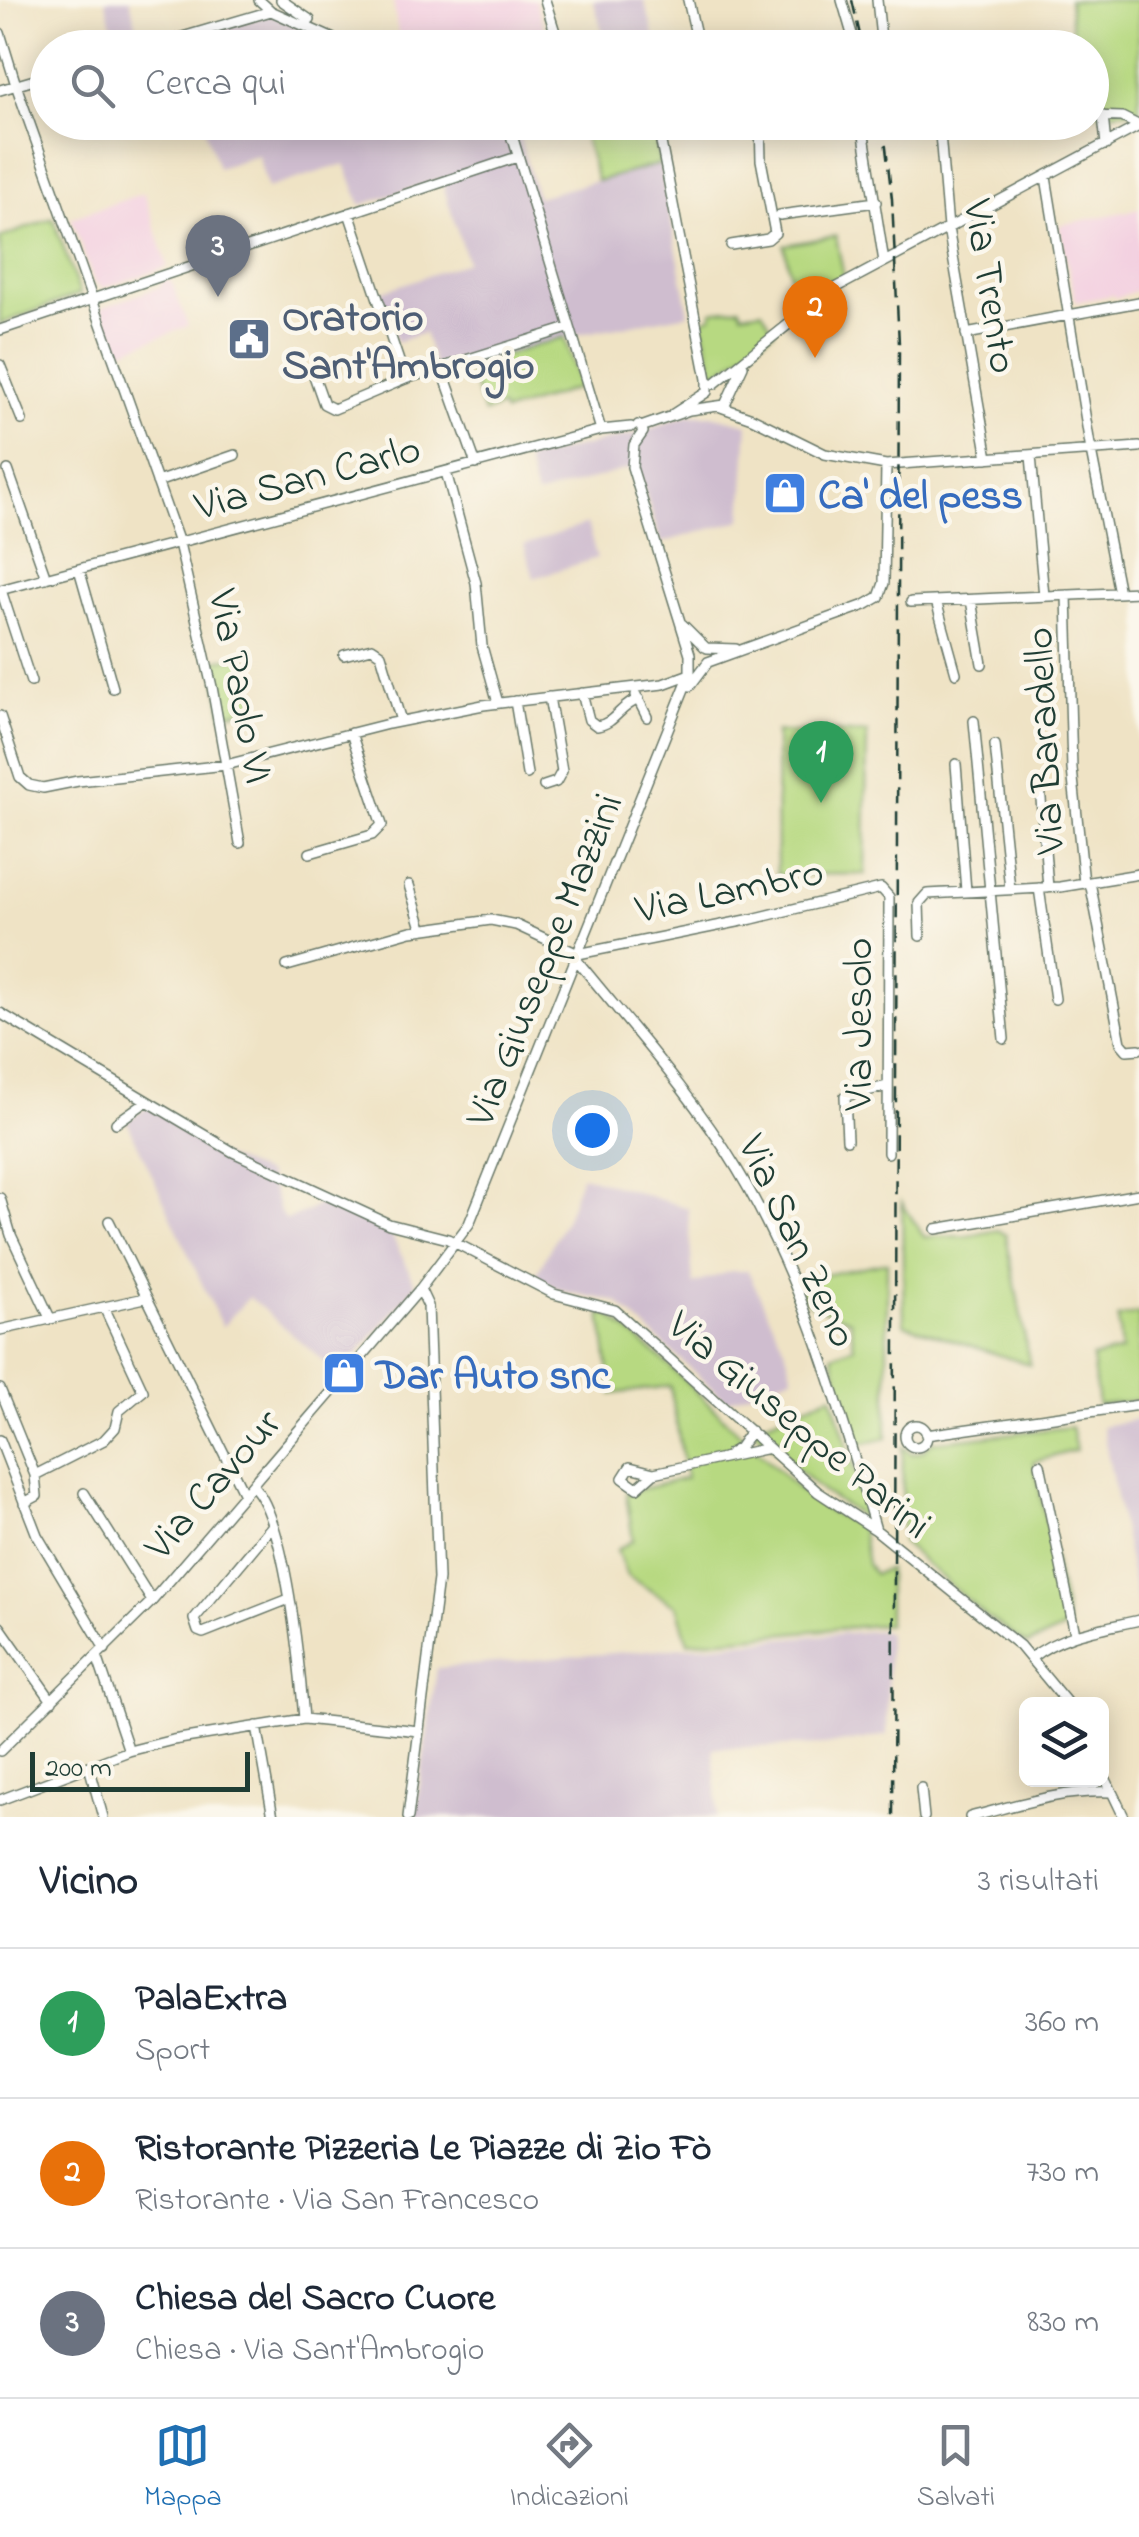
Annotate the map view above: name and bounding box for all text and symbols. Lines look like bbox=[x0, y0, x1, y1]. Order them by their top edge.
search box bbox=[30, 30, 1109, 140]
text: Cerca qui bbox=[145, 57, 286, 113]
icon: search bbox=[65, 58, 120, 113]
street label: Via Trento bbox=[945, 194, 1032, 378]
pin: 3 bbox=[186, 214, 250, 297]
pin: 2 bbox=[782, 276, 848, 358]
place label: Oratorio Sant'Ambrogio bbox=[282, 289, 535, 399]
public building icon: Oratorio Sant'Ambrogio bbox=[226, 316, 272, 362]
street label: Via San Carlo bbox=[188, 420, 428, 539]
place label: Ca' del pess bbox=[818, 467, 1023, 528]
shop icon: Ca' del pess bbox=[762, 470, 808, 516]
street label: Via Paolo VI bbox=[190, 584, 287, 789]
street label: Via Baradello bbox=[1010, 626, 1083, 857]
pin: 1 bbox=[788, 720, 854, 803]
street label: Via Giuseppe Mazzini bbox=[451, 785, 641, 1138]
street label: Via Lambro bbox=[629, 843, 829, 942]
street label: Via Jesolo bbox=[830, 938, 891, 1111]
your location bbox=[567, 1105, 618, 1156]
street label: Via San Zeno bbox=[720, 1124, 872, 1358]
street label: Via Giuseppe Parini bbox=[652, 1297, 944, 1556]
place label: Dar Auto snc bbox=[374, 1347, 611, 1408]
shop icon: Dar Auto snc bbox=[321, 1350, 367, 1396]
street label: Via Cavour bbox=[131, 1396, 298, 1576]
map controls bbox=[1019, 1697, 1109, 1787]
button: layers bbox=[1019, 1697, 1109, 1787]
scale bar bbox=[30, 1747, 250, 1792]
text: 200 m bbox=[45, 1749, 112, 1790]
text: Vicino bbox=[40, 1852, 138, 1913]
text: 3 risultati bbox=[978, 1859, 1099, 1906]
text: PalaExtra bbox=[135, 1972, 287, 2028]
text: 1 bbox=[67, 2000, 78, 2047]
text: 360 m bbox=[1025, 2000, 1099, 2047]
text: Sport bbox=[135, 2028, 210, 2075]
text: Ristorante Pizzeria Le Piazze di Zio Fò bbox=[135, 2122, 712, 2178]
text: 2 bbox=[65, 2150, 80, 2197]
text: 730 m bbox=[1026, 2150, 1099, 2197]
text: Ristorante · Via San Francesco bbox=[135, 2178, 539, 2225]
text: Chiesa del Sacro Cuore bbox=[135, 2272, 495, 2328]
text: 3 bbox=[66, 2300, 79, 2347]
text: 830 m bbox=[1027, 2300, 1099, 2347]
text: Chiesa · Via Sant'Ambrogio bbox=[135, 2328, 484, 2375]
tab: Mappa bbox=[144, 2418, 222, 2519]
tab: Indicazioni bbox=[510, 2418, 629, 2519]
tab: Salvati bbox=[917, 2418, 995, 2519]

